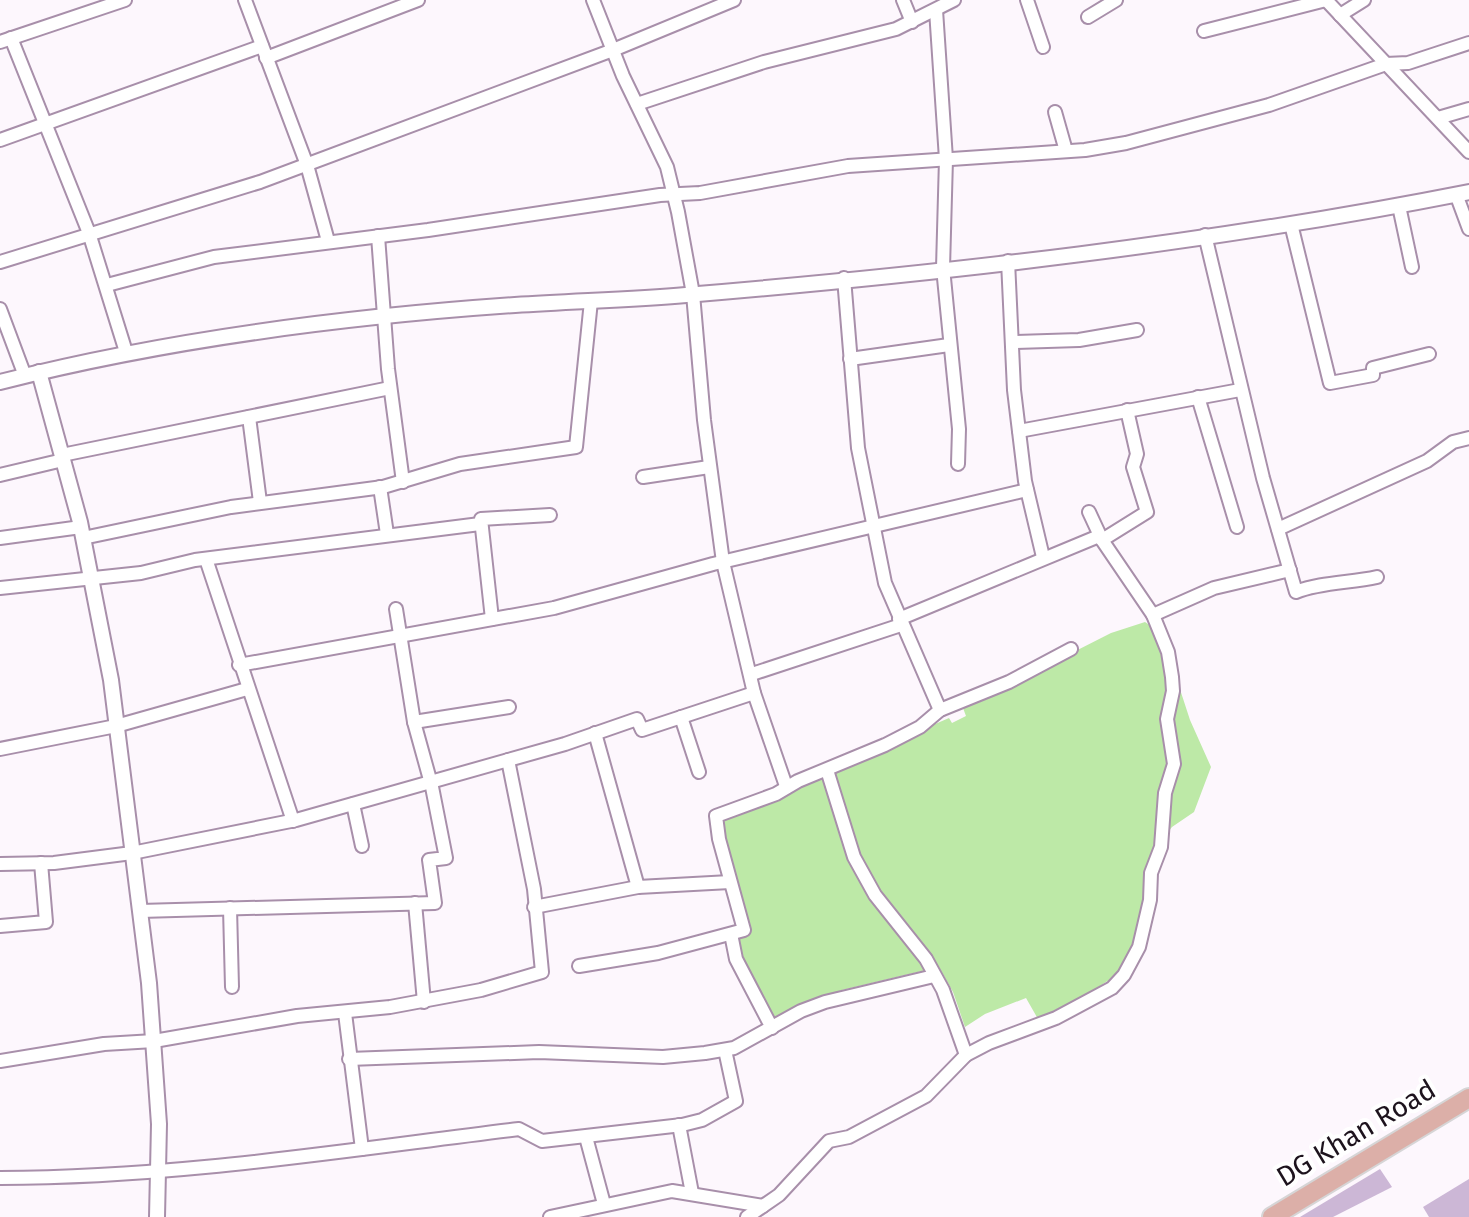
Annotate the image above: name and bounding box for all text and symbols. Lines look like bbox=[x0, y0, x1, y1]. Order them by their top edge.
street label: DG Khan Road bbox=[1271, 1073, 1441, 1193]

